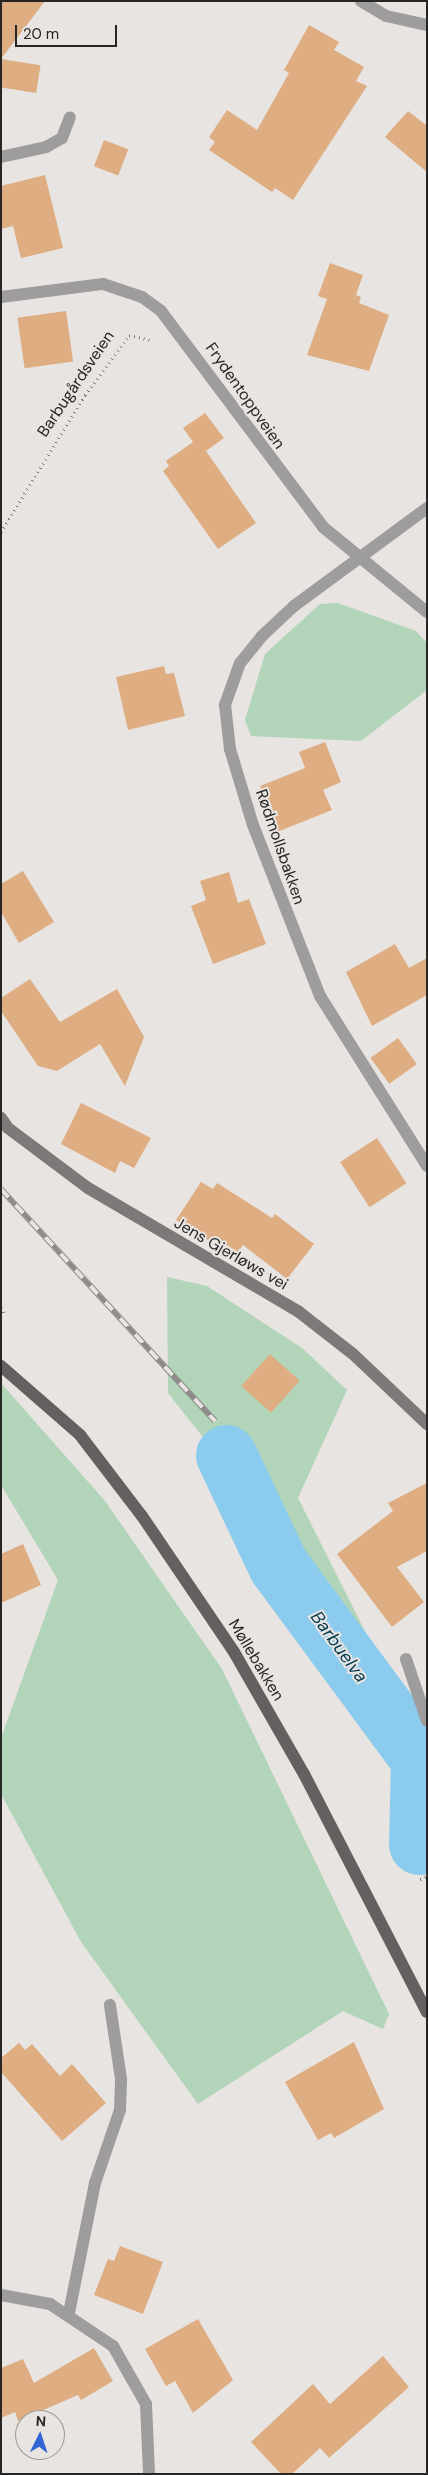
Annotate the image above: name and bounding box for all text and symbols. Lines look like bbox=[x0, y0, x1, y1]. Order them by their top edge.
scale bar bbox=[18, 15, 120, 47]
text: 20 m bbox=[23, 24, 59, 44]
street label: Barbugårdsveien bbox=[33, 327, 119, 441]
street label: Frydentoppveien bbox=[201, 339, 289, 453]
street label: Rødmollsbakken bbox=[251, 787, 309, 907]
street label: Jens Gjerløws vei bbox=[171, 1214, 291, 1294]
water label: Barbuelva bbox=[306, 1607, 372, 1687]
street label: Møllebakken bbox=[224, 1616, 288, 1704]
north arrow bbox=[15, 2410, 65, 2460]
text: N bbox=[35, 2412, 47, 2430]

